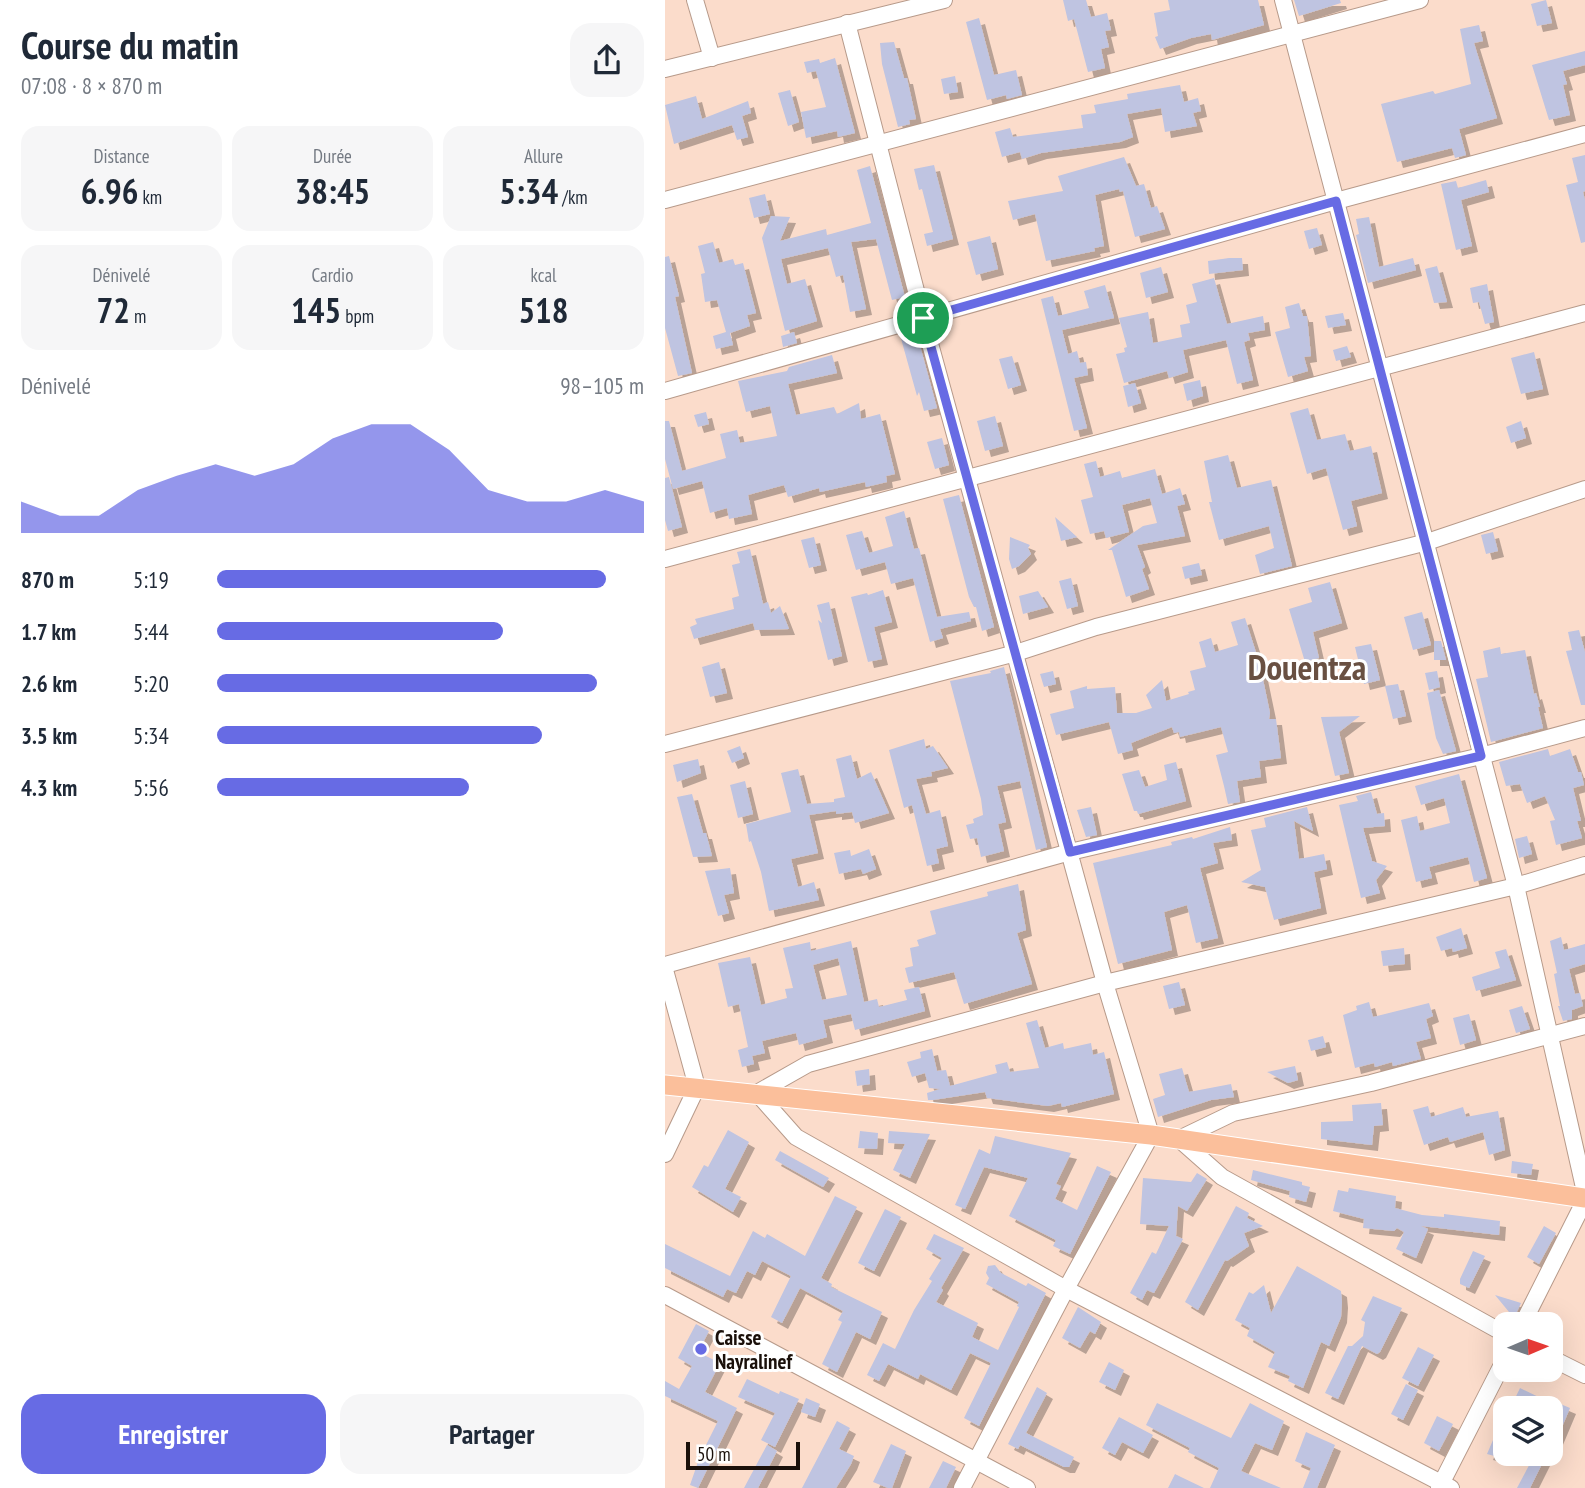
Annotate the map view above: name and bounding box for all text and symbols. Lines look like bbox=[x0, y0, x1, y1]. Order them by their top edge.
text: Course du matin bbox=[21, 20, 239, 69]
button: share bbox=[570, 23, 644, 97]
text: 07:08 · 8 × 870 m bbox=[21, 71, 162, 100]
text: Distance bbox=[94, 144, 149, 168]
text: Durée bbox=[313, 144, 352, 168]
text: Allure bbox=[524, 144, 563, 168]
text: 6.96 bbox=[81, 168, 138, 214]
text: 38:45 bbox=[295, 168, 370, 214]
text: 5:34 bbox=[499, 168, 558, 214]
text: km bbox=[138, 185, 162, 209]
text: /km bbox=[558, 185, 588, 209]
text: Dénivelé bbox=[93, 263, 150, 287]
text: Cardio bbox=[312, 263, 353, 287]
text: kcal bbox=[531, 263, 556, 287]
text: 72 bbox=[97, 287, 130, 333]
text: 145 bbox=[291, 287, 341, 333]
text: 518 bbox=[518, 287, 569, 333]
pin bbox=[893, 288, 953, 348]
icon: arrive bbox=[904, 299, 942, 337]
text: m bbox=[130, 304, 146, 328]
text: bpm bbox=[341, 304, 374, 328]
text: Dénivelé bbox=[21, 371, 91, 400]
text: 98–105 m bbox=[560, 371, 644, 400]
text: 870 m bbox=[21, 565, 74, 594]
text: 5:19 bbox=[133, 565, 169, 594]
text: 1.7 km bbox=[21, 617, 76, 646]
text: 5:44 bbox=[133, 617, 169, 646]
district label: Douentza bbox=[1248, 644, 1366, 690]
text: 2.6 km bbox=[21, 669, 77, 698]
text: 5:20 bbox=[133, 669, 169, 698]
text: 3.5 km bbox=[21, 721, 77, 750]
text: 5:34 bbox=[133, 721, 169, 750]
text: 4.3 km bbox=[21, 773, 77, 802]
text: 5:56 bbox=[133, 773, 169, 802]
north arrow bbox=[1493, 1312, 1563, 1382]
map controls bbox=[1493, 1312, 1563, 1466]
place label: Caisse Nayralinef bbox=[715, 1324, 793, 1375]
marker: Caisse Nayralinef bbox=[693, 1341, 709, 1357]
button: Enregistrer bbox=[21, 1394, 326, 1474]
button: Partager bbox=[340, 1394, 644, 1474]
button: layers bbox=[1493, 1396, 1563, 1466]
scale bar bbox=[686, 1439, 800, 1471]
text: 50 m bbox=[697, 1442, 731, 1466]

